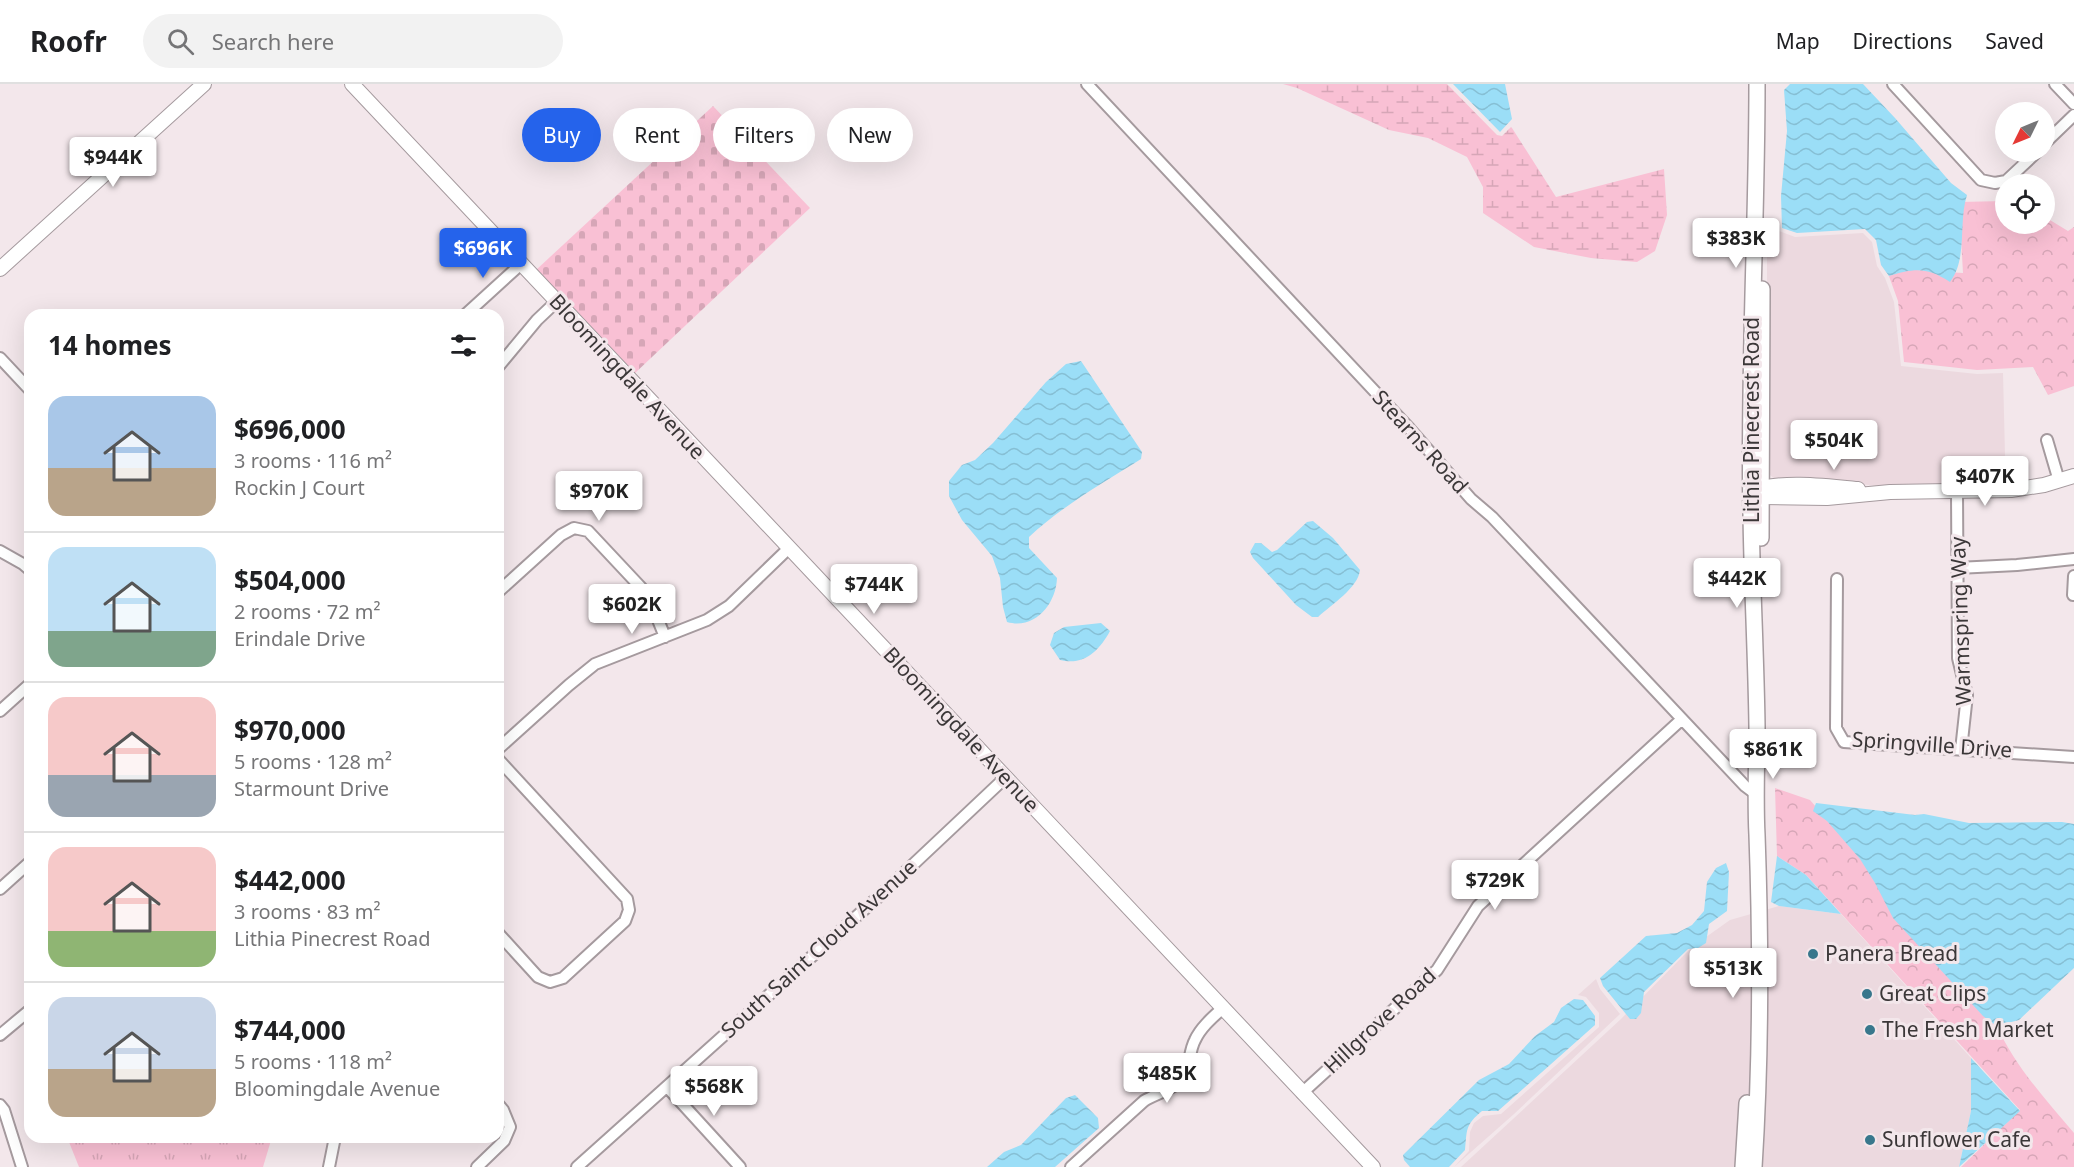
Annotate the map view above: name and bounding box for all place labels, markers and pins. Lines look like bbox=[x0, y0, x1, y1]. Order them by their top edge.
pin: $944K bbox=[71, 137, 155, 188]
pin: $383K bbox=[1694, 218, 1778, 269]
pin: $696K bbox=[441, 228, 525, 279]
pin: $504K bbox=[1792, 420, 1876, 471]
pin: $407K bbox=[1943, 456, 2027, 507]
pin: $970K bbox=[557, 471, 641, 522]
pin: $442K bbox=[1695, 558, 1779, 609]
pin: $744K bbox=[832, 564, 916, 615]
pin: $602K bbox=[590, 584, 674, 635]
pin: $861K bbox=[1731, 729, 1815, 780]
pin: $729K bbox=[1453, 860, 1537, 911]
place label: Panera Bread bbox=[1825, 939, 1958, 967]
marker: Panera Bread bbox=[1806, 947, 1820, 961]
pin: $513K bbox=[1691, 948, 1775, 999]
place label: Great Clips bbox=[1879, 979, 1986, 1007]
marker: Great Clips bbox=[1860, 987, 1874, 1001]
place label: The Fresh Market bbox=[1882, 1015, 2054, 1043]
marker: The Fresh Market bbox=[1863, 1023, 1877, 1037]
pin: $485K bbox=[1125, 1053, 1209, 1104]
pin: $568K bbox=[672, 1066, 756, 1117]
place label: Sunflower Cafe bbox=[1882, 1125, 2031, 1153]
marker: Sunflower Cafe bbox=[1863, 1133, 1877, 1147]

